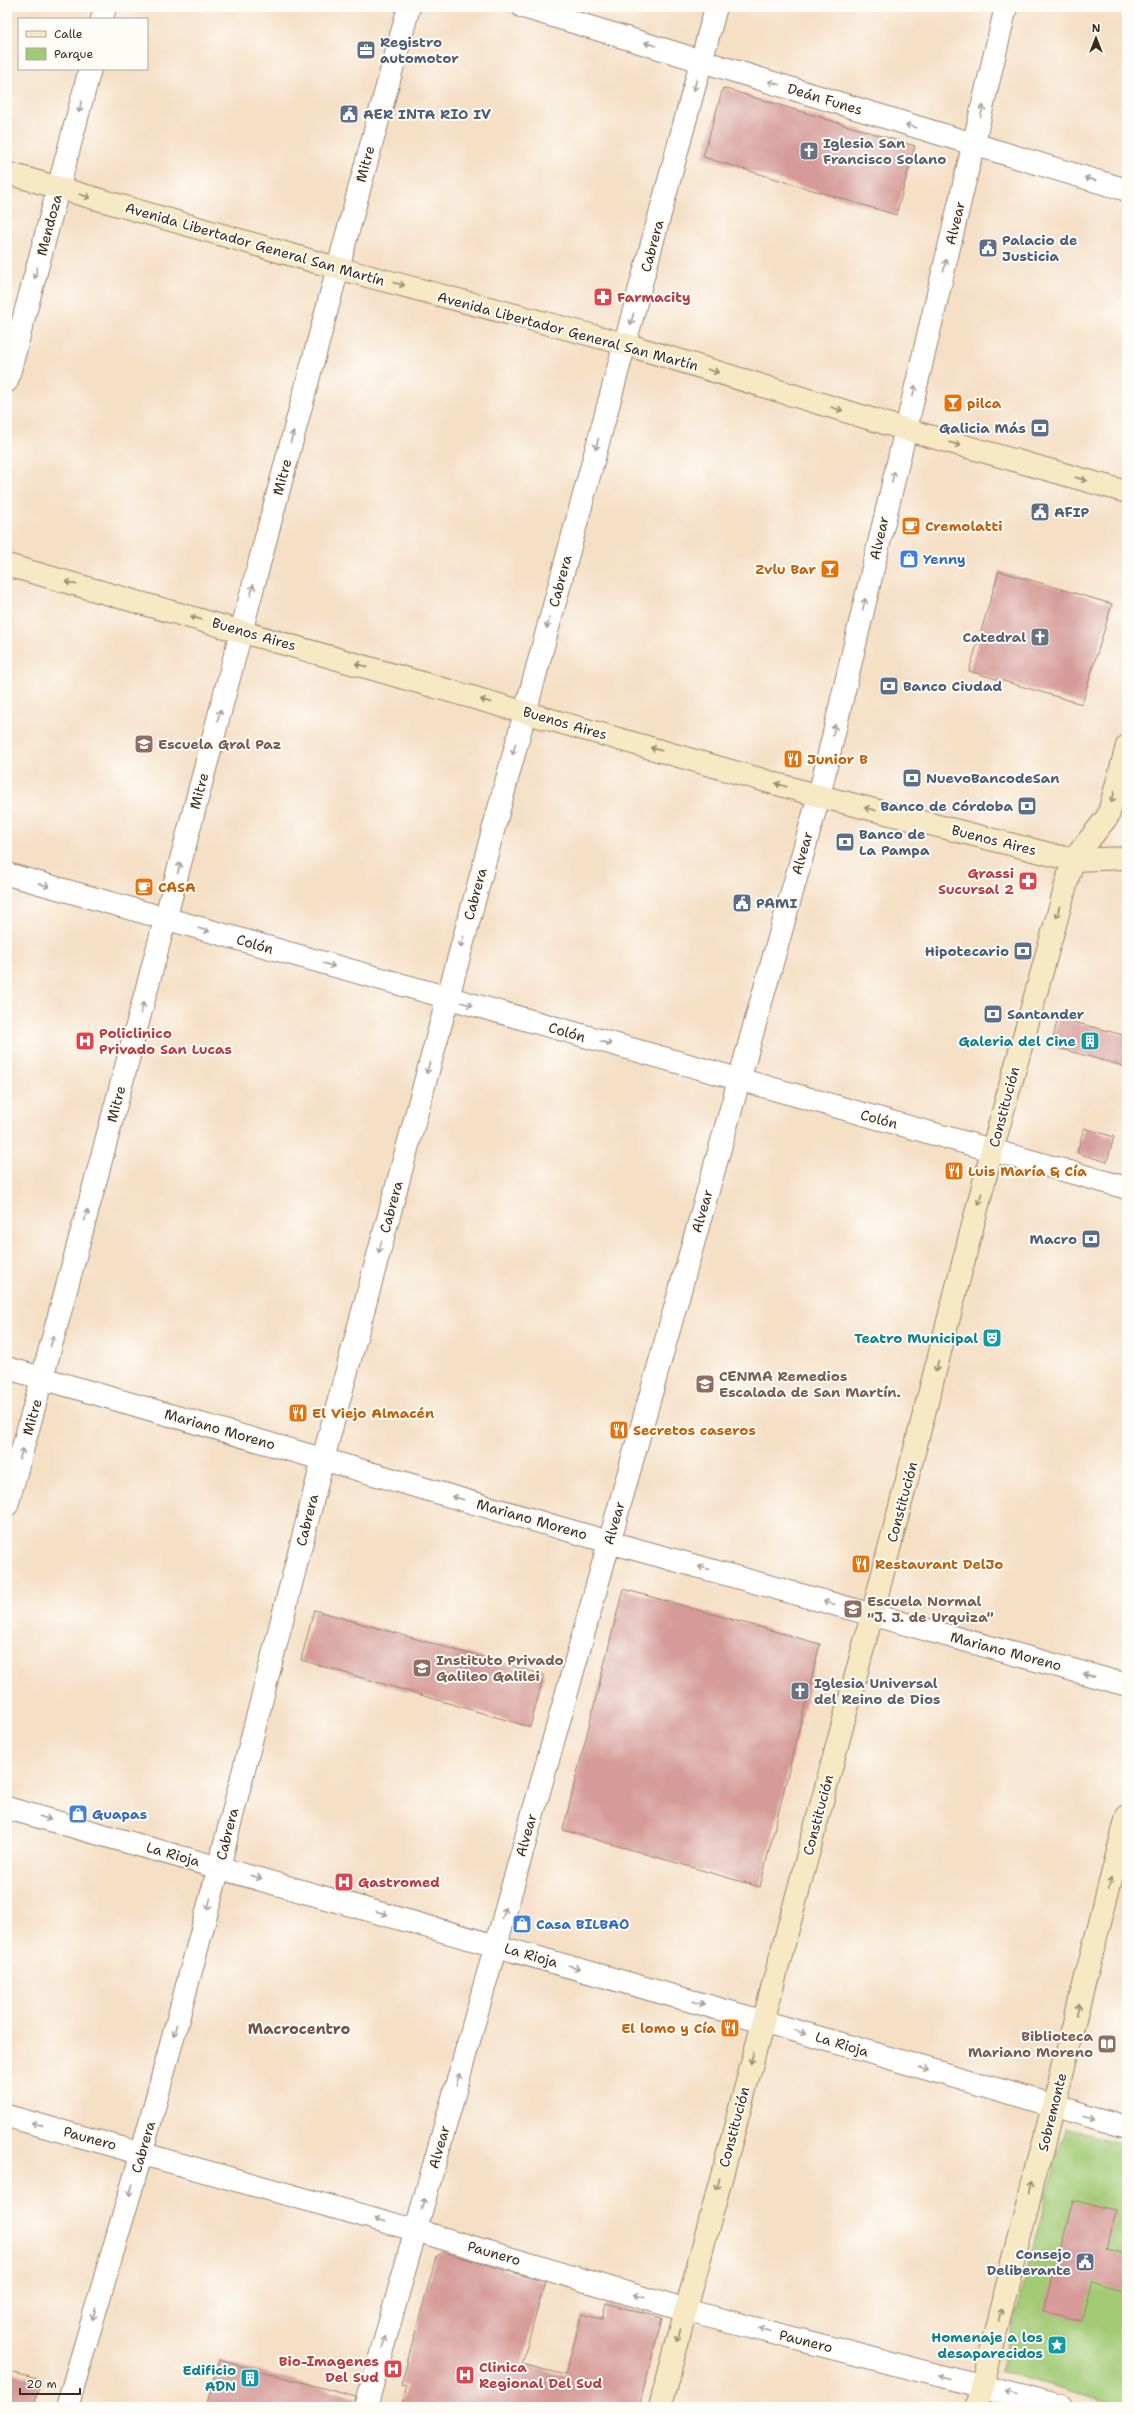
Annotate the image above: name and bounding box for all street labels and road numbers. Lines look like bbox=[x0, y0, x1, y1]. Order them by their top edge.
street label: Deán Funes bbox=[785, 79, 865, 119]
street label: Mitre bbox=[352, 144, 378, 184]
street label: Mendoza bbox=[32, 192, 66, 258]
street label: Avenida Libertador General San Martín bbox=[123, 198, 387, 290]
street label: Alvear bbox=[941, 199, 969, 247]
street label: Cabrera bbox=[636, 218, 668, 274]
street label: Avenida Libertador General San Martín bbox=[436, 287, 701, 375]
street label: Mitre bbox=[269, 457, 295, 497]
street label: Alvear bbox=[865, 514, 893, 562]
street label: Cabrera bbox=[544, 553, 576, 609]
street label: Buenos Aires bbox=[210, 613, 298, 655]
street label: Buenos Aires bbox=[521, 702, 609, 744]
street label: Mitre bbox=[186, 771, 212, 811]
street label: Buenos Aires bbox=[950, 821, 1038, 859]
street label: Alvear bbox=[787, 829, 817, 877]
street label: Cabrera bbox=[459, 866, 491, 922]
street label: Colón bbox=[234, 930, 276, 958]
street label: Colón bbox=[546, 1018, 588, 1046]
street label: Constitución bbox=[985, 1064, 1024, 1149]
street label: Mitre bbox=[103, 1084, 129, 1124]
street label: Colón bbox=[858, 1105, 900, 1133]
street label: Cabrera bbox=[375, 1179, 407, 1235]
street label: Alvear bbox=[687, 1187, 717, 1235]
street label: Mitre bbox=[18, 1397, 46, 1437]
street label: Mariano Moreno bbox=[162, 1405, 278, 1453]
street label: Constitución bbox=[883, 1459, 922, 1544]
street label: Cabrera bbox=[292, 1492, 322, 1548]
street label: Mariano Moreno bbox=[474, 1495, 590, 1543]
street label: Alvear bbox=[599, 1499, 629, 1547]
street label: Mariano Moreno bbox=[948, 1627, 1064, 1675]
street label: Constitución bbox=[799, 1772, 838, 1857]
street label: Cabrera bbox=[212, 1806, 242, 1862]
street label: Alvear bbox=[511, 1811, 541, 1859]
street label: La Rioja bbox=[144, 1838, 202, 1870]
street label: La Rioja bbox=[502, 1939, 560, 1971]
street label: La Rioja bbox=[813, 2027, 871, 2061]
street label: Sobremonte bbox=[1034, 2071, 1070, 2153]
street label: Constitución bbox=[715, 2084, 754, 2169]
street label: Cabrera bbox=[127, 2119, 159, 2175]
street label: Paunero bbox=[61, 2122, 119, 2154]
street label: Alvear bbox=[424, 2123, 454, 2171]
street label: Paunero bbox=[465, 2237, 523, 2269]
street label: Paunero bbox=[777, 2326, 835, 2356]

